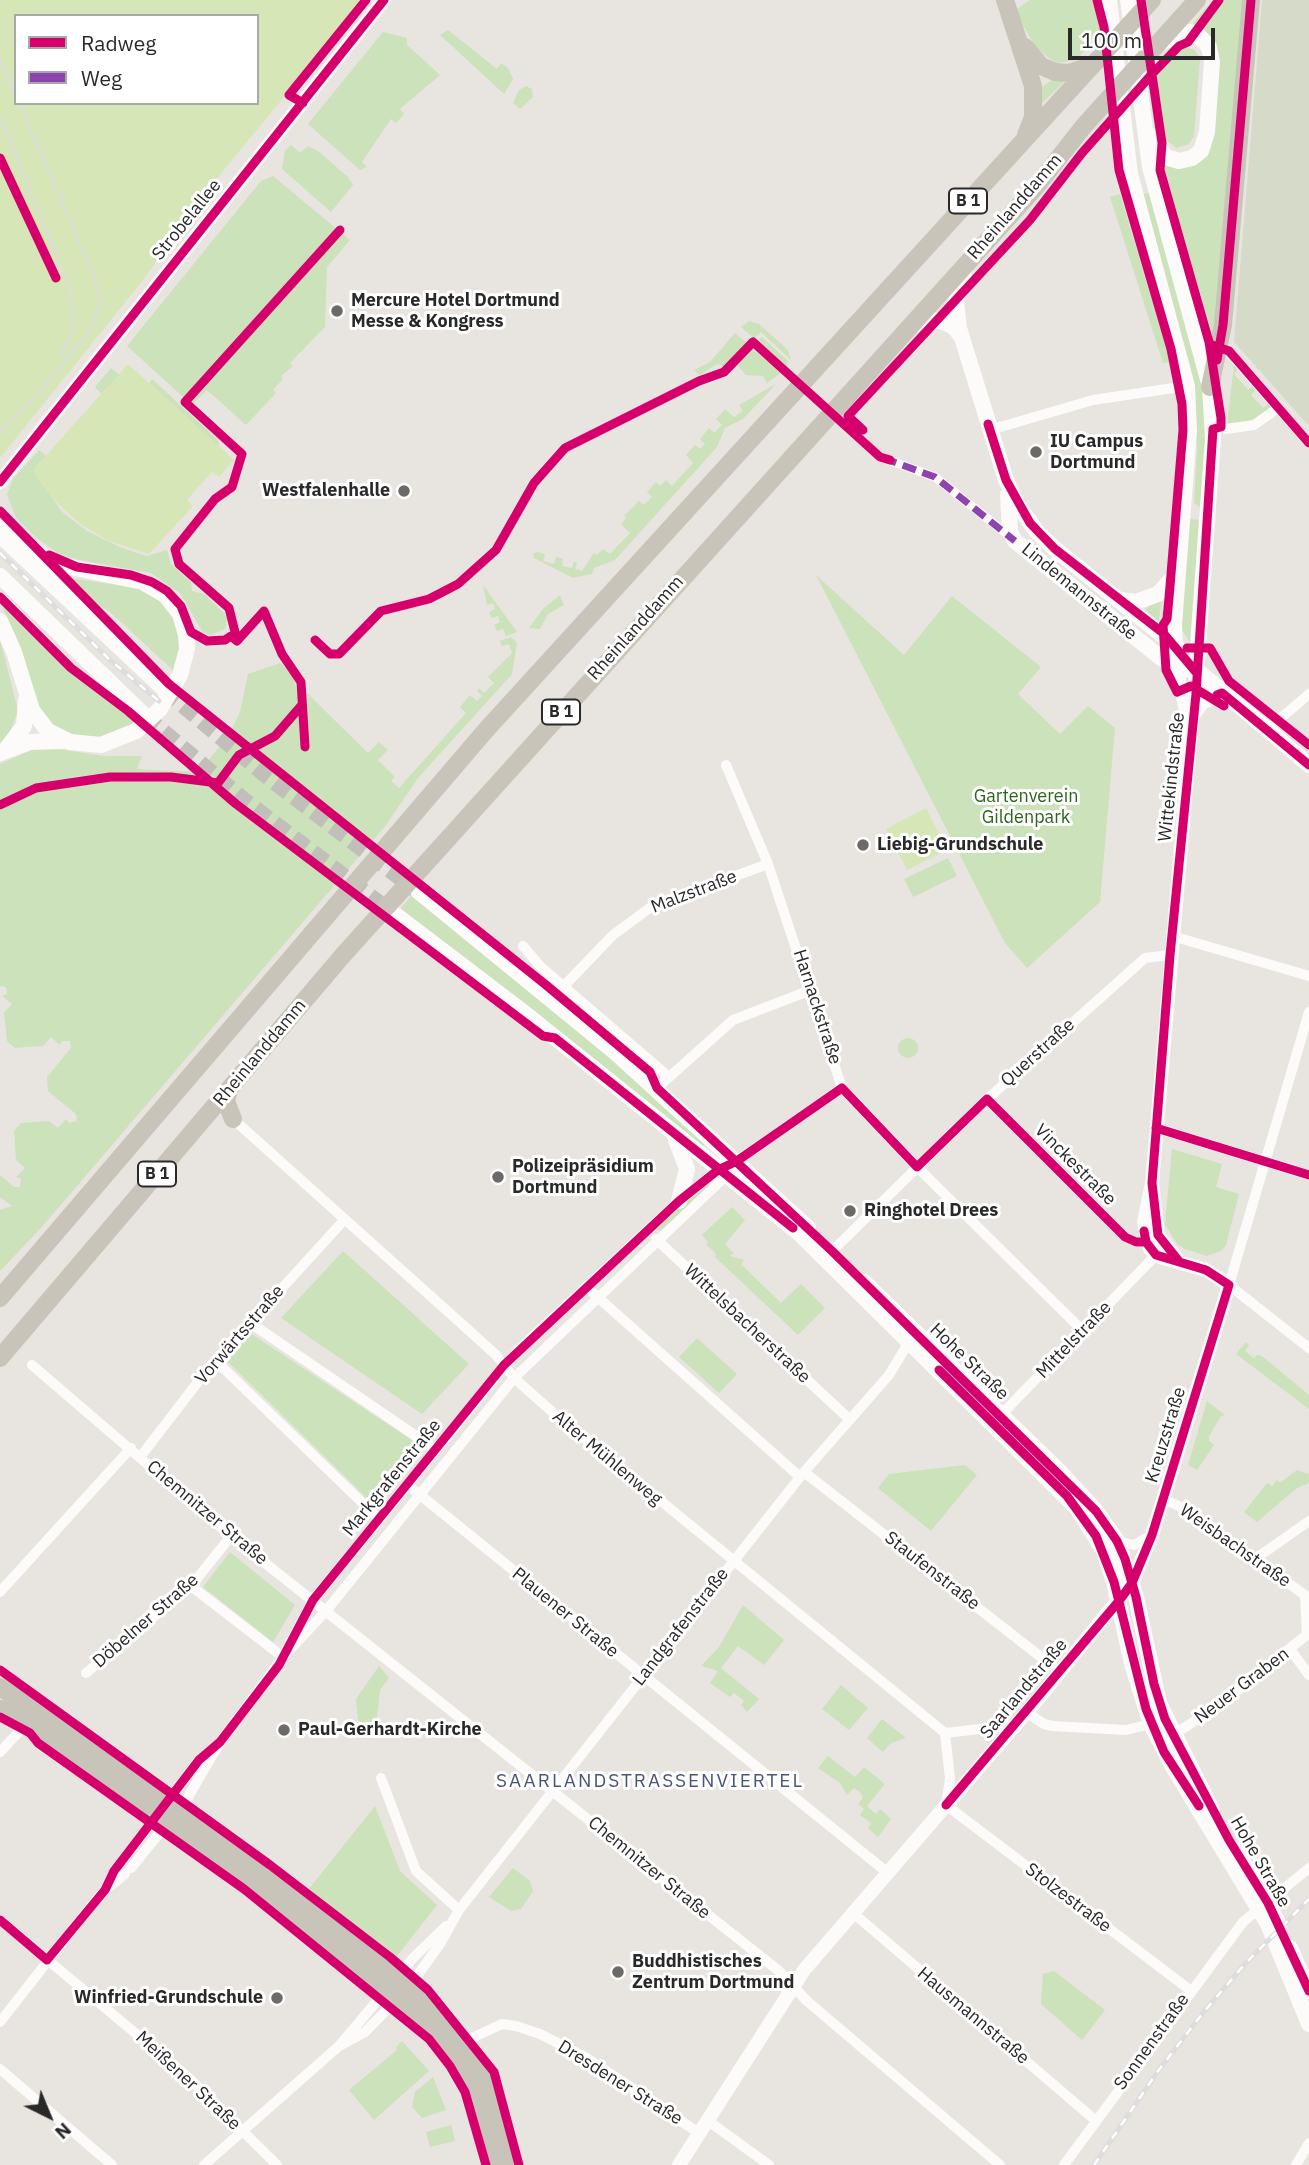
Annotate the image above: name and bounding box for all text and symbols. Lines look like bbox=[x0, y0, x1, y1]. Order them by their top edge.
legend bbox=[14, 14, 259, 105]
scale bar bbox=[1071, 14, 1218, 58]
text: 100 m bbox=[1081, 26, 1142, 54]
text: Radweg bbox=[81, 29, 156, 57]
text: Weg bbox=[81, 64, 122, 92]
street label: Rheinlanddamm bbox=[963, 150, 1067, 264]
street label: Strobelallee bbox=[148, 175, 226, 265]
road number: B 1 bbox=[949, 188, 987, 214]
place label: Mercure Hotel Dortmund Messe & Kongress bbox=[351, 290, 560, 332]
marker: Mercure Hotel Dortmund Messe & Kongress bbox=[329, 303, 345, 319]
place label: IU Campus Dortmund bbox=[1050, 431, 1143, 474]
marker: IU Campus Dortmund bbox=[1028, 444, 1044, 460]
place label: Westfalenhalle bbox=[262, 480, 390, 502]
marker: Westfalenhalle bbox=[396, 483, 412, 499]
street label: Lindemannstraße bbox=[1017, 539, 1141, 645]
street label: Rheinlanddamm bbox=[583, 571, 689, 685]
road number: B 1 bbox=[542, 699, 580, 724]
street label: Wittekindstraße bbox=[1154, 711, 1190, 843]
park label: Gartenverein Gildenpark bbox=[974, 786, 1078, 828]
place label: Liebig-Grundschule bbox=[877, 834, 1043, 856]
marker: Liebig-Grundschule bbox=[855, 837, 871, 853]
street label: Malzstraße bbox=[648, 866, 740, 918]
street label: Harnackstraße bbox=[788, 947, 846, 1067]
street label: Rheinlanddamm bbox=[209, 995, 311, 1111]
street label: Querstraße bbox=[997, 1014, 1079, 1092]
street label: Vinckestraße bbox=[1030, 1120, 1120, 1210]
place label: Polizeipräsidium Dortmund bbox=[512, 1156, 654, 1198]
road number: B 1 bbox=[138, 1162, 176, 1186]
marker: Polizeipräsidium Dortmund bbox=[490, 1169, 506, 1185]
place label: Ringhotel Drees bbox=[864, 1200, 998, 1222]
marker: Ringhotel Drees bbox=[842, 1203, 858, 1219]
street label: Wittelsbacherstraße bbox=[679, 1260, 815, 1388]
street label: Vorwärtsstraße bbox=[191, 1281, 289, 1389]
street label: Mittelstraße bbox=[1032, 1297, 1116, 1383]
street label: Hohe Straße bbox=[925, 1319, 1013, 1405]
street label: Kreuzstraße bbox=[1141, 1385, 1191, 1485]
street label: Alter Mühlenweg bbox=[548, 1406, 666, 1510]
street label: Markgrafenstraße bbox=[338, 1415, 446, 1541]
street label: Chemnitzer Straße bbox=[142, 1456, 272, 1570]
street label: Weisbachstraße bbox=[1175, 1500, 1295, 1592]
street label: Staufenstraße bbox=[880, 1527, 984, 1615]
street label: Plauener Straße bbox=[507, 1563, 623, 1663]
street label: Landgrafenstraße bbox=[628, 1564, 734, 1690]
street label: Döbelner Straße bbox=[89, 1569, 203, 1673]
street label: Saarlandstraße bbox=[976, 1635, 1072, 1743]
street label: Neuer Graben bbox=[1190, 1643, 1294, 1729]
place label: Paul-Gerhardt-Kirche bbox=[298, 1719, 482, 1741]
marker: Paul-Gerhardt-Kirche bbox=[276, 1722, 292, 1738]
district label: SAARLANDSTRASSENVIERTEL bbox=[499, 1771, 801, 1793]
street label: Chemnitzer Straße bbox=[583, 1812, 715, 1924]
street label: Hohe Straße bbox=[1225, 1813, 1295, 1911]
street label: Stolzestraße bbox=[1021, 1859, 1115, 1937]
place label: Buddhistisches Zentrum Dortmund bbox=[632, 1951, 794, 1994]
street label: Hausmannstraße bbox=[913, 1963, 1033, 2069]
marker: Buddhistisches Zentrum Dortmund bbox=[610, 1964, 626, 1980]
place label: Winfried-Grundschule bbox=[74, 1987, 263, 2009]
marker: Winfried-Grundschule bbox=[269, 1990, 285, 2006]
street label: Sonnenstraße bbox=[1110, 1990, 1194, 2094]
street label: Meißener Straße bbox=[131, 2027, 245, 2135]
street label: Dresdener Straße bbox=[554, 2036, 686, 2130]
north arrow bbox=[14, 2081, 84, 2151]
text: N bbox=[50, 2118, 77, 2145]

